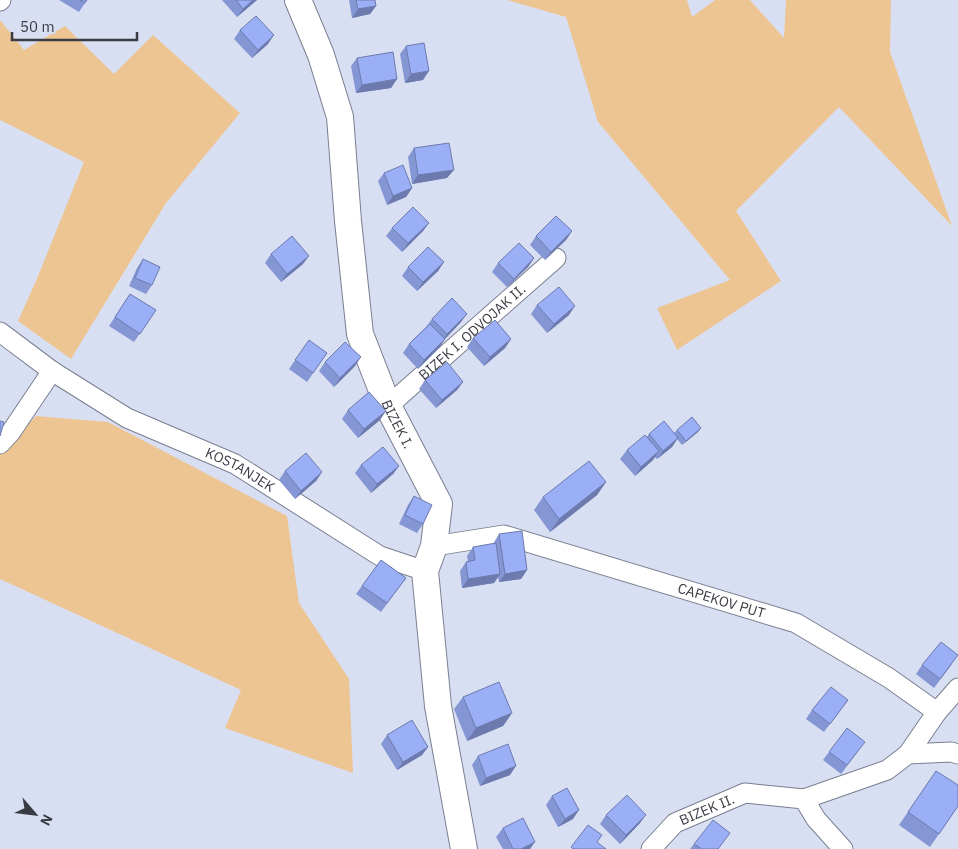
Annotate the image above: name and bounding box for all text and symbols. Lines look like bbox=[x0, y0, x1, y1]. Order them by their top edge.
scale bar bbox=[12, 10, 138, 42]
text: 50 m bbox=[20, 17, 55, 36]
street label: BIZEK I. ODVOJAK II. bbox=[415, 280, 529, 384]
street label: BIZEK I. bbox=[377, 397, 418, 452]
street label: KOSTANJEK bbox=[203, 443, 278, 496]
street label: CAPEKOV PUT bbox=[676, 579, 767, 622]
north arrow bbox=[10, 789, 60, 839]
street label: BIZEK II. bbox=[676, 790, 737, 829]
text: N bbox=[36, 811, 57, 829]

